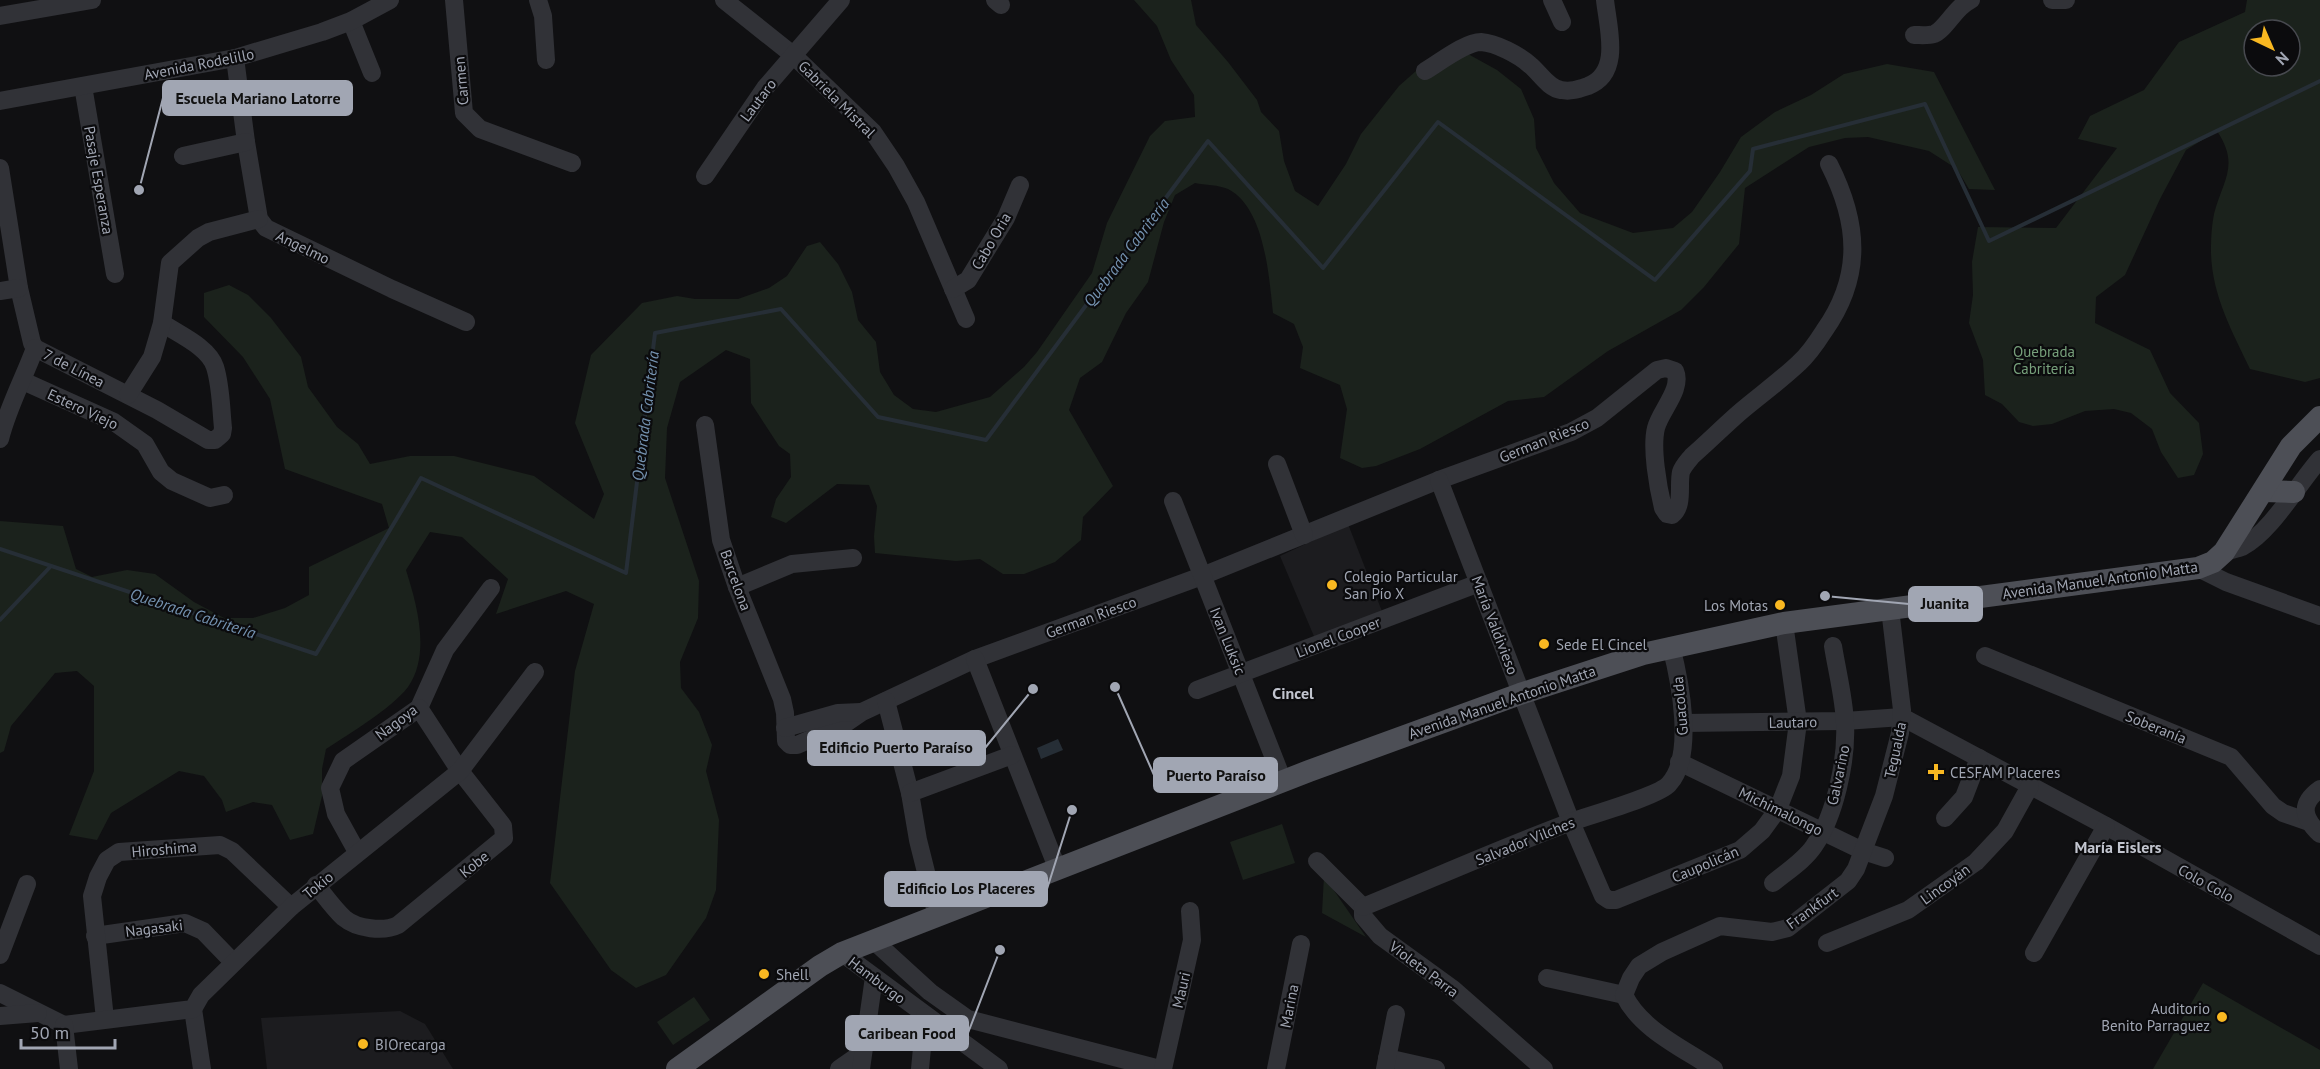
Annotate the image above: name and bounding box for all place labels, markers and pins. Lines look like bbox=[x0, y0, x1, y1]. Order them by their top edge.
callout: Escuela Mariano Latorre bbox=[163, 81, 352, 115]
place label: Colegio Particular San Pío X bbox=[1344, 567, 1458, 603]
marker: Colegio Particular San Pío X bbox=[1325, 578, 1339, 592]
callout: Juanita bbox=[1909, 587, 1982, 621]
place label: Los Motas bbox=[1704, 596, 1768, 615]
marker: Los Motas bbox=[1773, 598, 1787, 612]
place label: Sede El Cincel bbox=[1556, 635, 1648, 654]
marker: Sede El Cincel bbox=[1537, 637, 1551, 651]
callout: Edificio Puerto Paraíso bbox=[808, 731, 985, 765]
callout: Puerto Paraíso bbox=[1154, 758, 1277, 792]
marker: CESFAM Placeres bbox=[1927, 763, 1945, 781]
place label: CESFAM Placeres bbox=[1950, 763, 2060, 782]
callout: Edificio Los Placeres bbox=[885, 872, 1047, 906]
place label: Shell bbox=[776, 965, 809, 984]
marker: Shell bbox=[757, 967, 771, 981]
place label: Auditorio Benito Parraguez bbox=[2101, 999, 2210, 1035]
marker: Auditorio Benito Parraguez bbox=[2215, 1010, 2229, 1024]
callout: Caribean Food bbox=[846, 1016, 968, 1050]
place label: BIOrecarga bbox=[375, 1035, 446, 1054]
marker: BIOrecarga bbox=[356, 1037, 370, 1051]

